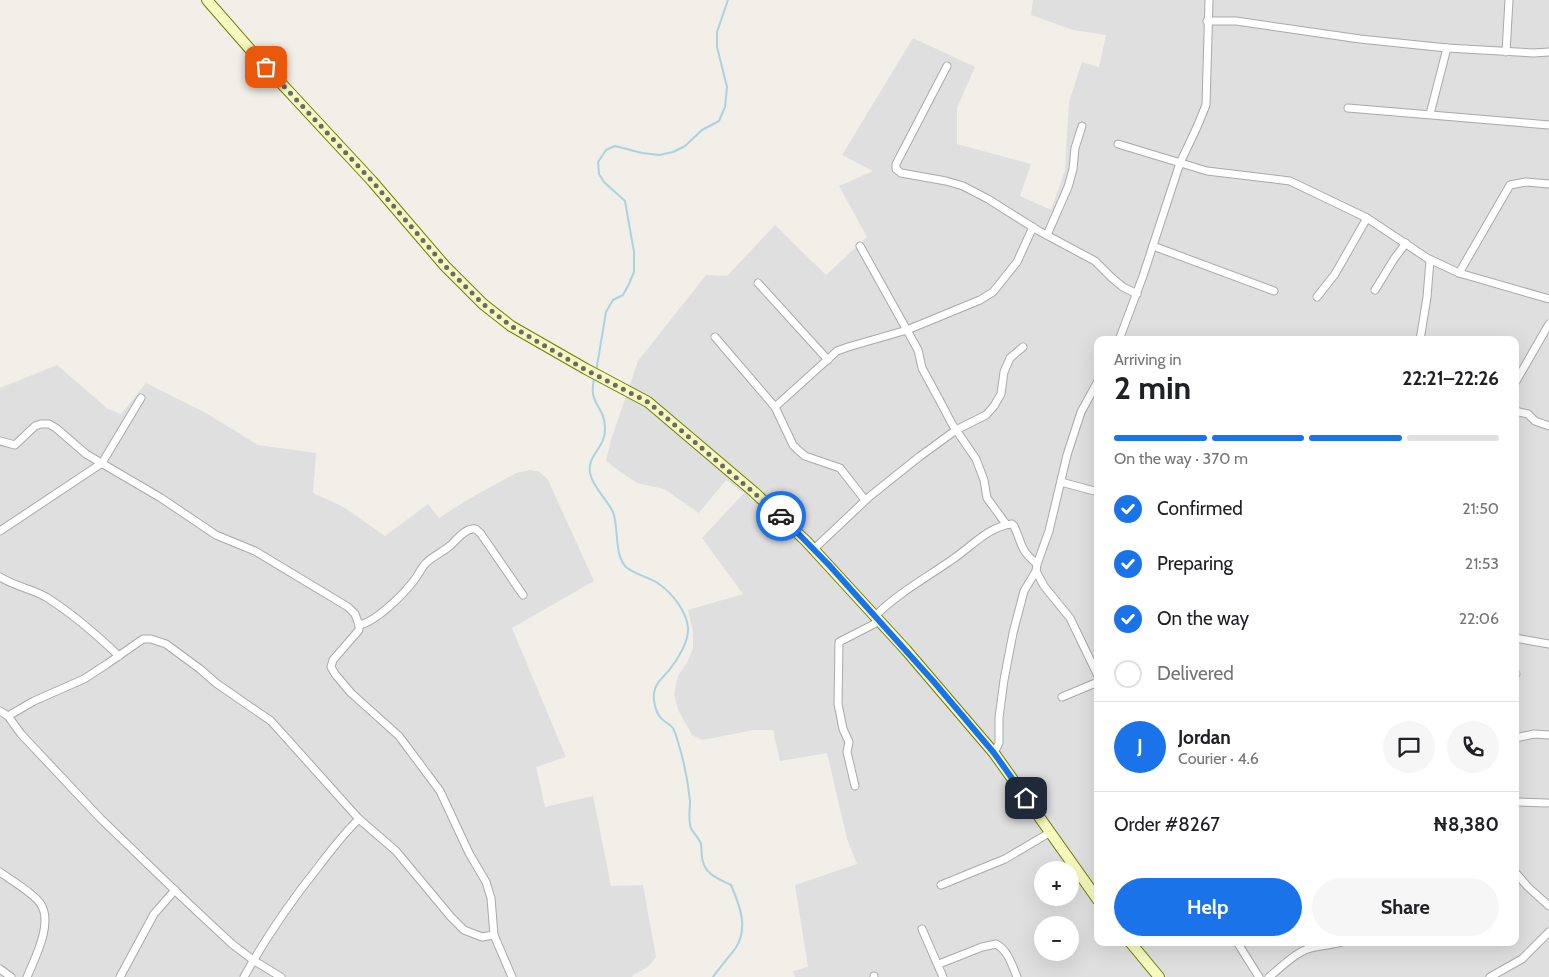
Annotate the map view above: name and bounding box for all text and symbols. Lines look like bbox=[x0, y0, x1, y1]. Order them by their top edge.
pin bbox=[245, 46, 287, 88]
icon: bag bbox=[252, 53, 280, 81]
text: Arriving in bbox=[1114, 350, 1181, 369]
text: 22:21–22:26 bbox=[1402, 367, 1499, 390]
text: 2 min bbox=[1114, 368, 1191, 407]
text: On the way · 370 m bbox=[1114, 449, 1248, 468]
courier bbox=[756, 491, 806, 541]
icon: check bbox=[1114, 495, 1142, 523]
text: Confirmed bbox=[1157, 497, 1243, 520]
text: 21:50 bbox=[1462, 499, 1499, 518]
icon: car bbox=[767, 502, 795, 530]
icon: check bbox=[1114, 550, 1142, 578]
text: Preparing bbox=[1157, 552, 1233, 575]
text: 21:53 bbox=[1465, 554, 1499, 573]
icon: check bbox=[1114, 605, 1142, 633]
text: On the way bbox=[1157, 607, 1249, 630]
text: 22:06 bbox=[1459, 609, 1499, 628]
text: Delivered bbox=[1157, 662, 1234, 685]
button: chat bbox=[1383, 721, 1435, 773]
button: phone bbox=[1447, 721, 1499, 773]
text: Jordan bbox=[1178, 726, 1231, 749]
text: J bbox=[1137, 735, 1143, 758]
text: Courier · 4.6 bbox=[1178, 749, 1259, 768]
pin bbox=[1005, 777, 1047, 819]
icon: home bbox=[1012, 784, 1040, 812]
text: Order #8267 bbox=[1114, 813, 1220, 836]
text: ₦8,380 bbox=[1433, 813, 1499, 836]
map controls bbox=[1034, 861, 1079, 961]
button: + bbox=[1034, 861, 1079, 906]
button: Help bbox=[1114, 878, 1302, 936]
button: Share bbox=[1312, 878, 1499, 936]
button: − bbox=[1034, 916, 1079, 961]

